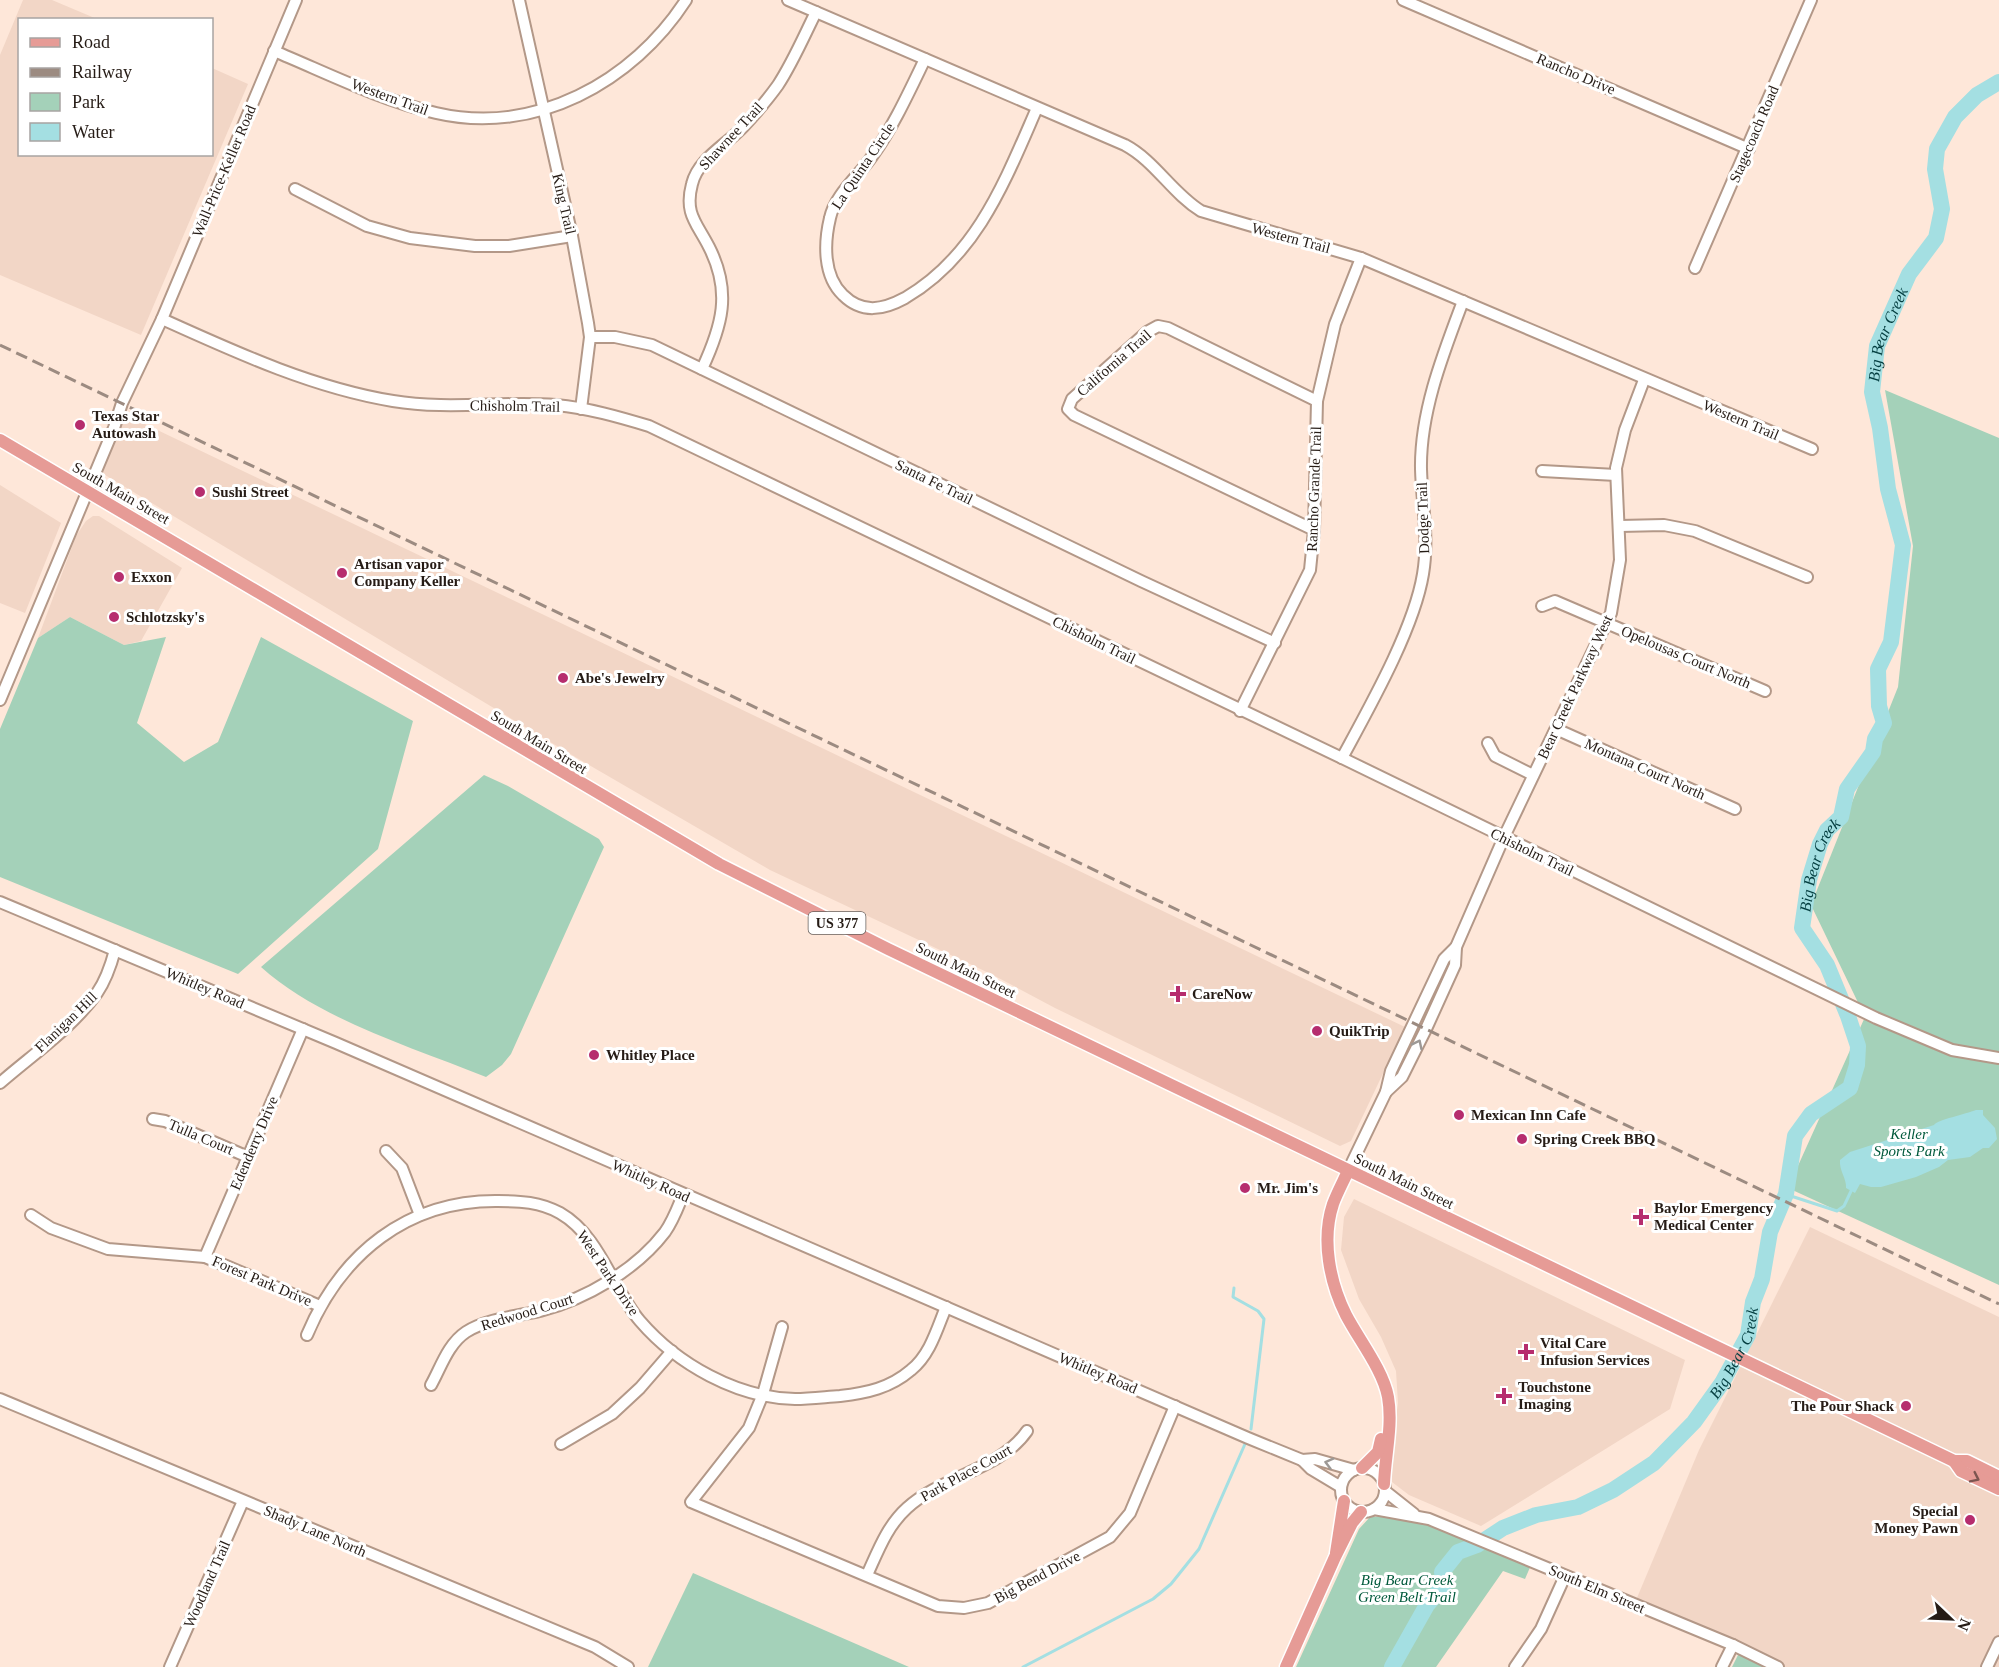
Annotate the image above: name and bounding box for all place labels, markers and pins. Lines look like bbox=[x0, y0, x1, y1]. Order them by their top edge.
place label: Texas Star Autowash bbox=[92, 408, 160, 441]
marker: Texas Star Autowash bbox=[73, 418, 87, 432]
place label: Sushi Street bbox=[212, 484, 289, 500]
marker: Sushi Street bbox=[193, 485, 207, 499]
place label: Artisan vapor Company Keller bbox=[354, 556, 461, 589]
marker: Artisan vapor Company Keller bbox=[335, 566, 349, 580]
place label: Exxon bbox=[131, 569, 173, 585]
marker: Exxon bbox=[112, 570, 126, 584]
place label: Schlotzsky's bbox=[126, 609, 205, 625]
marker: Schlotzsky's bbox=[107, 610, 121, 624]
place label: Abe's Jewelry bbox=[575, 670, 665, 686]
marker: Abe's Jewelry bbox=[556, 671, 570, 685]
marker: CareNow bbox=[1169, 985, 1187, 1003]
place label: CareNow bbox=[1192, 986, 1253, 1002]
place label: QuikTrip bbox=[1329, 1023, 1390, 1039]
marker: QuikTrip bbox=[1310, 1024, 1324, 1038]
place label: Whitley Place bbox=[606, 1047, 695, 1063]
marker: Whitley Place bbox=[587, 1048, 601, 1062]
place label: Mexican Inn Cafe bbox=[1471, 1107, 1586, 1123]
marker: Mexican Inn Cafe bbox=[1452, 1108, 1466, 1122]
place label: Spring Creek BBQ bbox=[1534, 1131, 1656, 1147]
marker: Spring Creek BBQ bbox=[1515, 1132, 1529, 1146]
place label: Mr. Jim's bbox=[1257, 1180, 1318, 1196]
marker: Mr. Jim's bbox=[1238, 1181, 1252, 1195]
place label: Baylor Emergency Medical Center bbox=[1654, 1200, 1774, 1233]
marker: Baylor Emergency Medical Center bbox=[1632, 1208, 1650, 1226]
place label: Vital Care Infusion Services bbox=[1540, 1335, 1650, 1368]
marker: Vital Care Infusion Services bbox=[1517, 1343, 1535, 1361]
place label: Touchstone Imaging bbox=[1518, 1379, 1591, 1412]
marker: Touchstone Imaging bbox=[1495, 1387, 1513, 1405]
place label: The Pour Shack bbox=[1791, 1398, 1895, 1414]
marker: The Pour Shack bbox=[1899, 1399, 1913, 1413]
place label: Special Money Pawn bbox=[1874, 1503, 1959, 1536]
marker: Special Money Pawn bbox=[1963, 1513, 1977, 1527]

